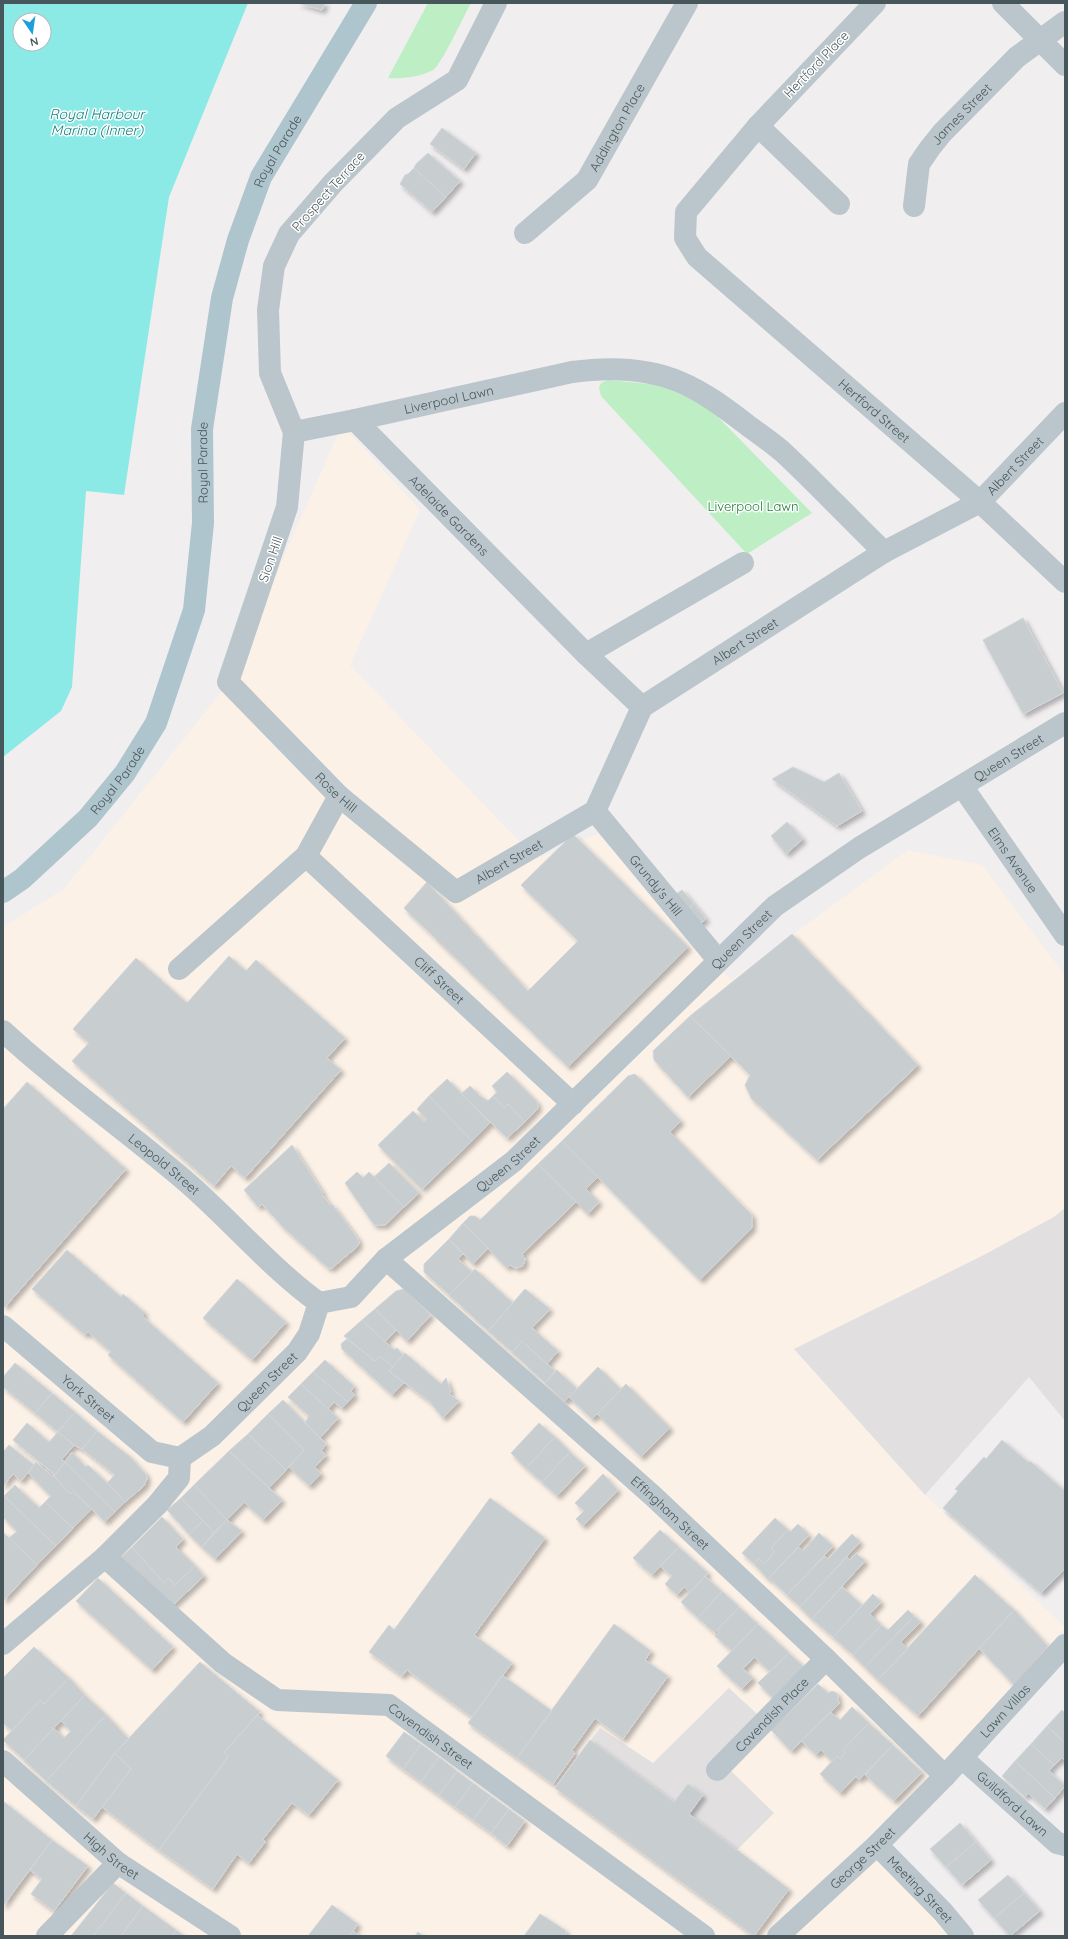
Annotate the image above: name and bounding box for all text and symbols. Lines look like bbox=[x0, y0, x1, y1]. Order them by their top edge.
north arrow bbox=[12, 12, 52, 52]
street label: Hertford Place bbox=[780, 27, 852, 101]
text: N bbox=[29, 34, 40, 49]
street label: Addington Place bbox=[585, 80, 648, 174]
street label: James Street bbox=[928, 80, 995, 148]
water label: Royal Harbour Marina (Inner) bbox=[49, 105, 146, 139]
street label: Royal Parade bbox=[250, 112, 305, 190]
street label: Prospect Terrace bbox=[288, 148, 368, 234]
street label: Hertford Street bbox=[835, 375, 914, 446]
street label: Liverpool Lawn bbox=[403, 382, 495, 417]
street label: Royal Parade bbox=[194, 421, 211, 504]
street label: Albert Street bbox=[983, 433, 1047, 498]
street label: Adelaide Gardens bbox=[406, 472, 492, 559]
park label: Liverpool Lawn bbox=[708, 498, 799, 514]
street label: Sion Hill bbox=[255, 534, 285, 584]
street label: Albert Street bbox=[709, 614, 781, 668]
street label: Queen Street bbox=[970, 730, 1046, 785]
street label: Royal Parade bbox=[86, 743, 148, 818]
street label: Rose Hill bbox=[312, 769, 361, 816]
street label: Elms Avenue bbox=[985, 824, 1041, 896]
street label: Albert Street bbox=[472, 835, 545, 887]
street label: Grundy's Hill bbox=[626, 851, 686, 919]
street label: Queen Street bbox=[707, 906, 775, 972]
street label: Cliff Street bbox=[411, 953, 468, 1007]
street label: Leopold Street bbox=[125, 1130, 203, 1198]
street label: Queen Street bbox=[473, 1132, 543, 1195]
street label: Queen Street bbox=[233, 1348, 301, 1415]
street label: York Street bbox=[58, 1371, 119, 1426]
street label: Effingham Street bbox=[628, 1472, 713, 1553]
street label: Cavendish Place bbox=[731, 1674, 812, 1755]
street label: Lawn Villas bbox=[976, 1681, 1033, 1741]
street label: Cavendish Street bbox=[385, 1699, 476, 1772]
street label: Guildford Lawn bbox=[974, 1767, 1052, 1839]
street label: George Street bbox=[827, 1824, 898, 1892]
street label: High Street bbox=[80, 1828, 142, 1883]
street label: Meeting Street bbox=[884, 1852, 957, 1926]

